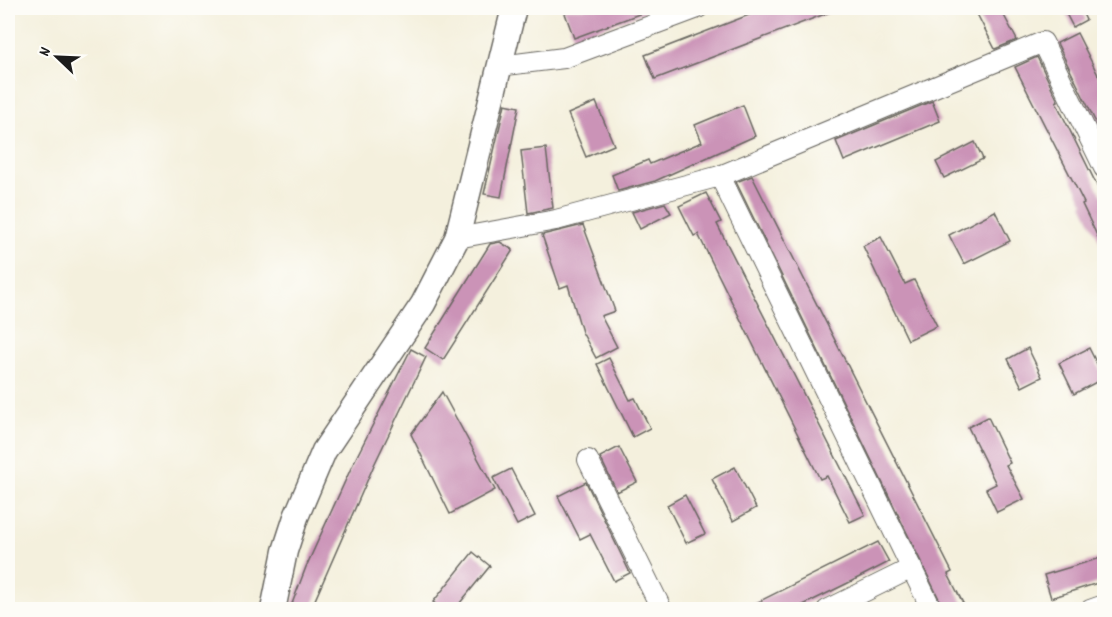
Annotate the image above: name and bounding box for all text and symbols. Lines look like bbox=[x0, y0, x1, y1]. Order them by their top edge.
north arrow bbox=[27, 27, 87, 87]
text: N bbox=[33, 44, 58, 60]

